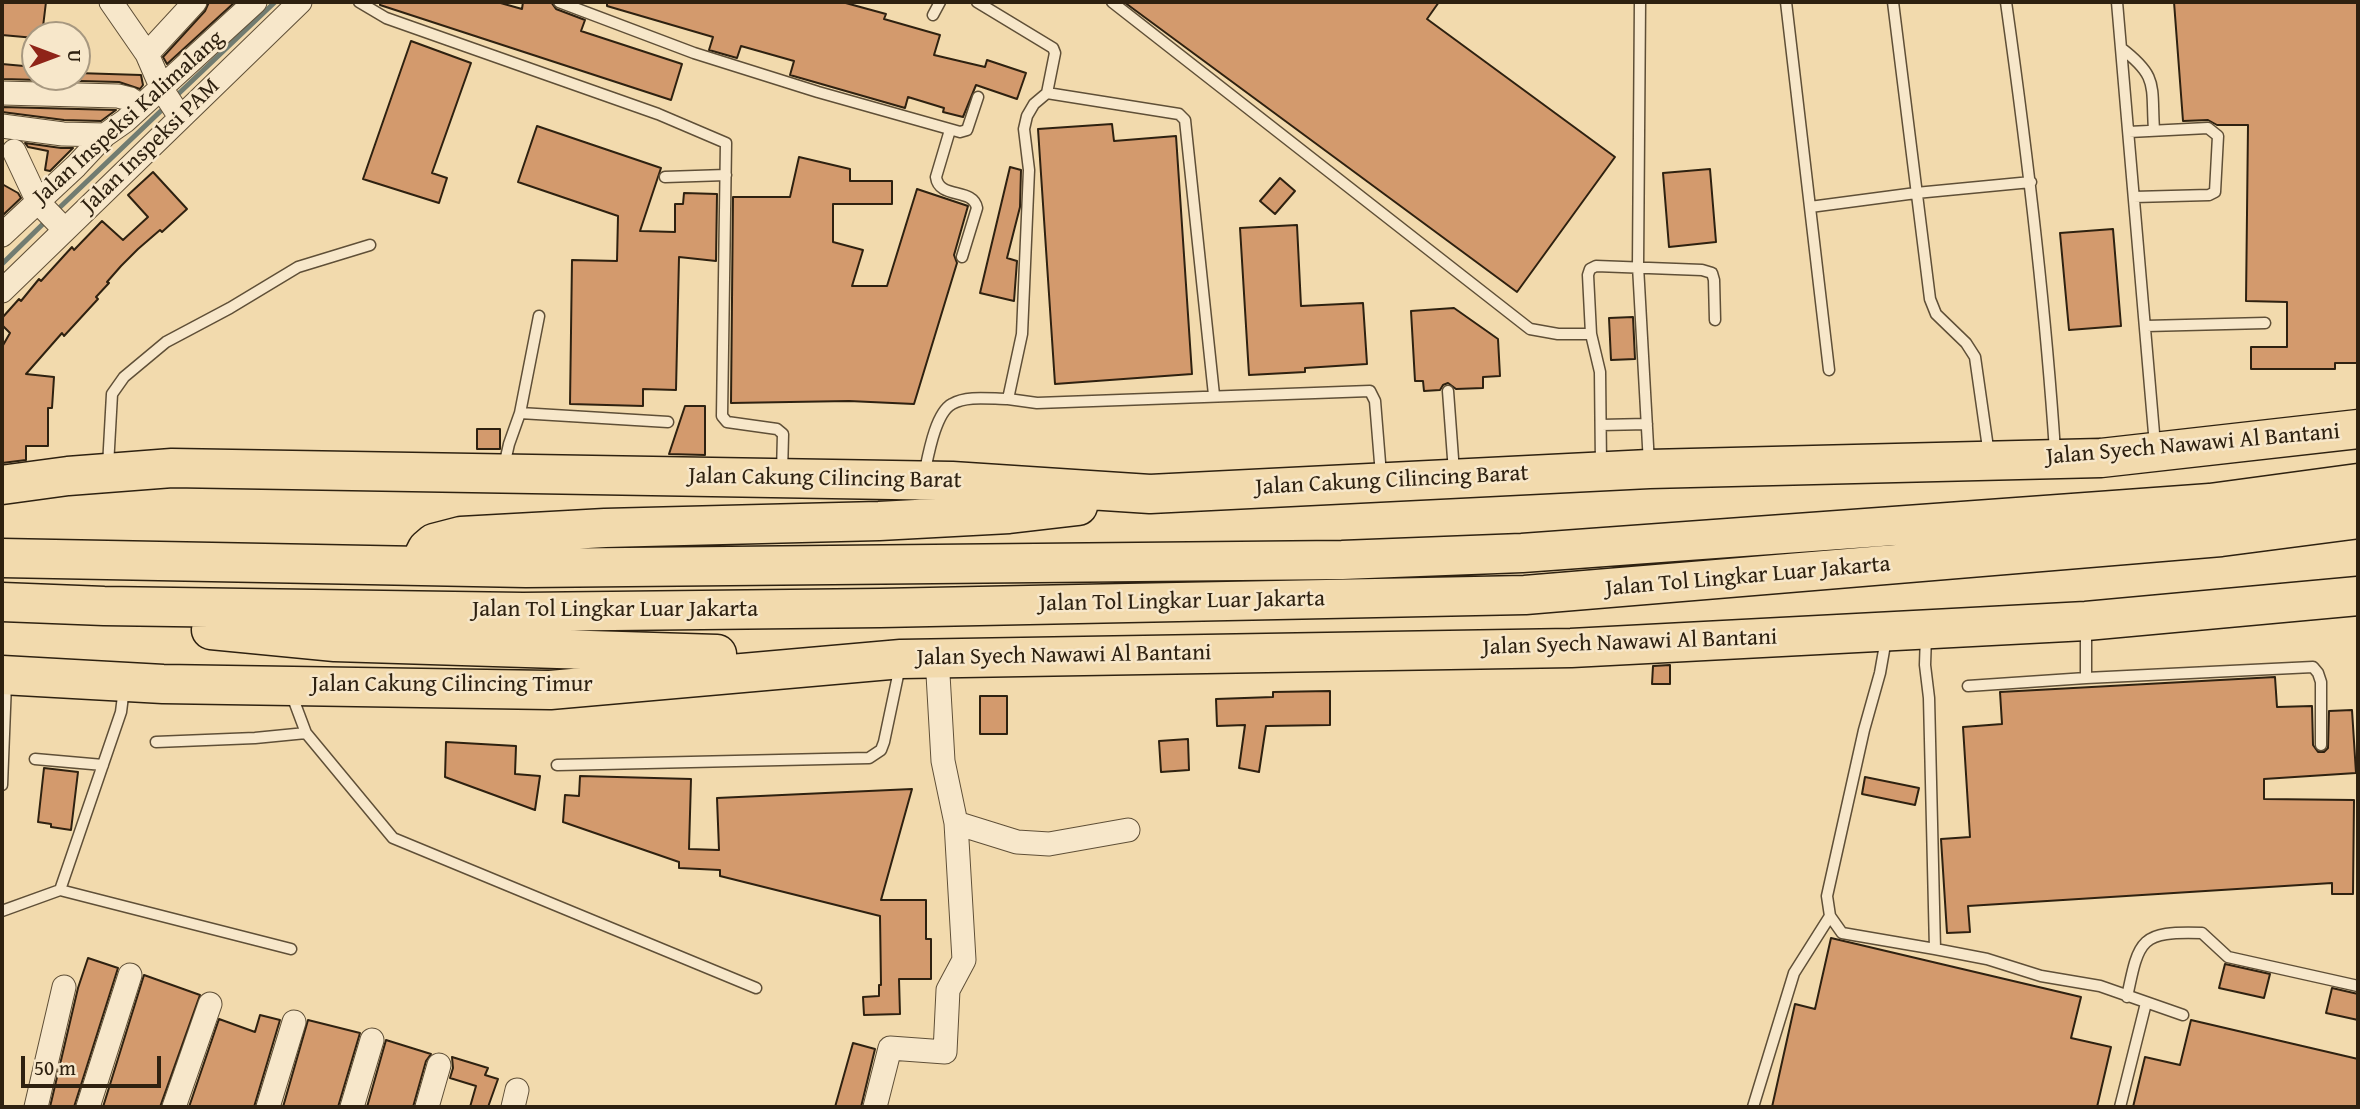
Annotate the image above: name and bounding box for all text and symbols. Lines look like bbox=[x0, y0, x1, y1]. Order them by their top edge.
north arrow bbox=[21, 21, 91, 91]
street label: Jalan Inspeksi Kalimalang bbox=[28, 25, 230, 211]
text: U bbox=[61, 50, 89, 62]
street label: Jalan Inspeksi PAM bbox=[76, 73, 226, 219]
street label: Jalan Syech Nawawi Al Bantani bbox=[2045, 418, 2341, 472]
street label: Jalan Cakung Cilincing Barat bbox=[1255, 460, 1529, 502]
street label: Jalan Cakung Cilincing Barat bbox=[688, 463, 962, 495]
street label: Jalan Tol Lingkar Luar Jakarta bbox=[1604, 551, 1892, 603]
street label: Jalan Tol Lingkar Luar Jakarta bbox=[1039, 586, 1325, 618]
street label: Jalan Tol Lingkar Luar Jakarta bbox=[472, 596, 758, 624]
street label: Jalan Syech Nawawi Al Bantani bbox=[1482, 624, 1778, 662]
street label: Jalan Syech Nawawi Al Bantani bbox=[916, 640, 1212, 672]
street label: Jalan Cakung Cilincing Timur bbox=[311, 671, 593, 699]
scale bar bbox=[24, 1042, 164, 1086]
text: 50 m bbox=[34, 1052, 76, 1083]

